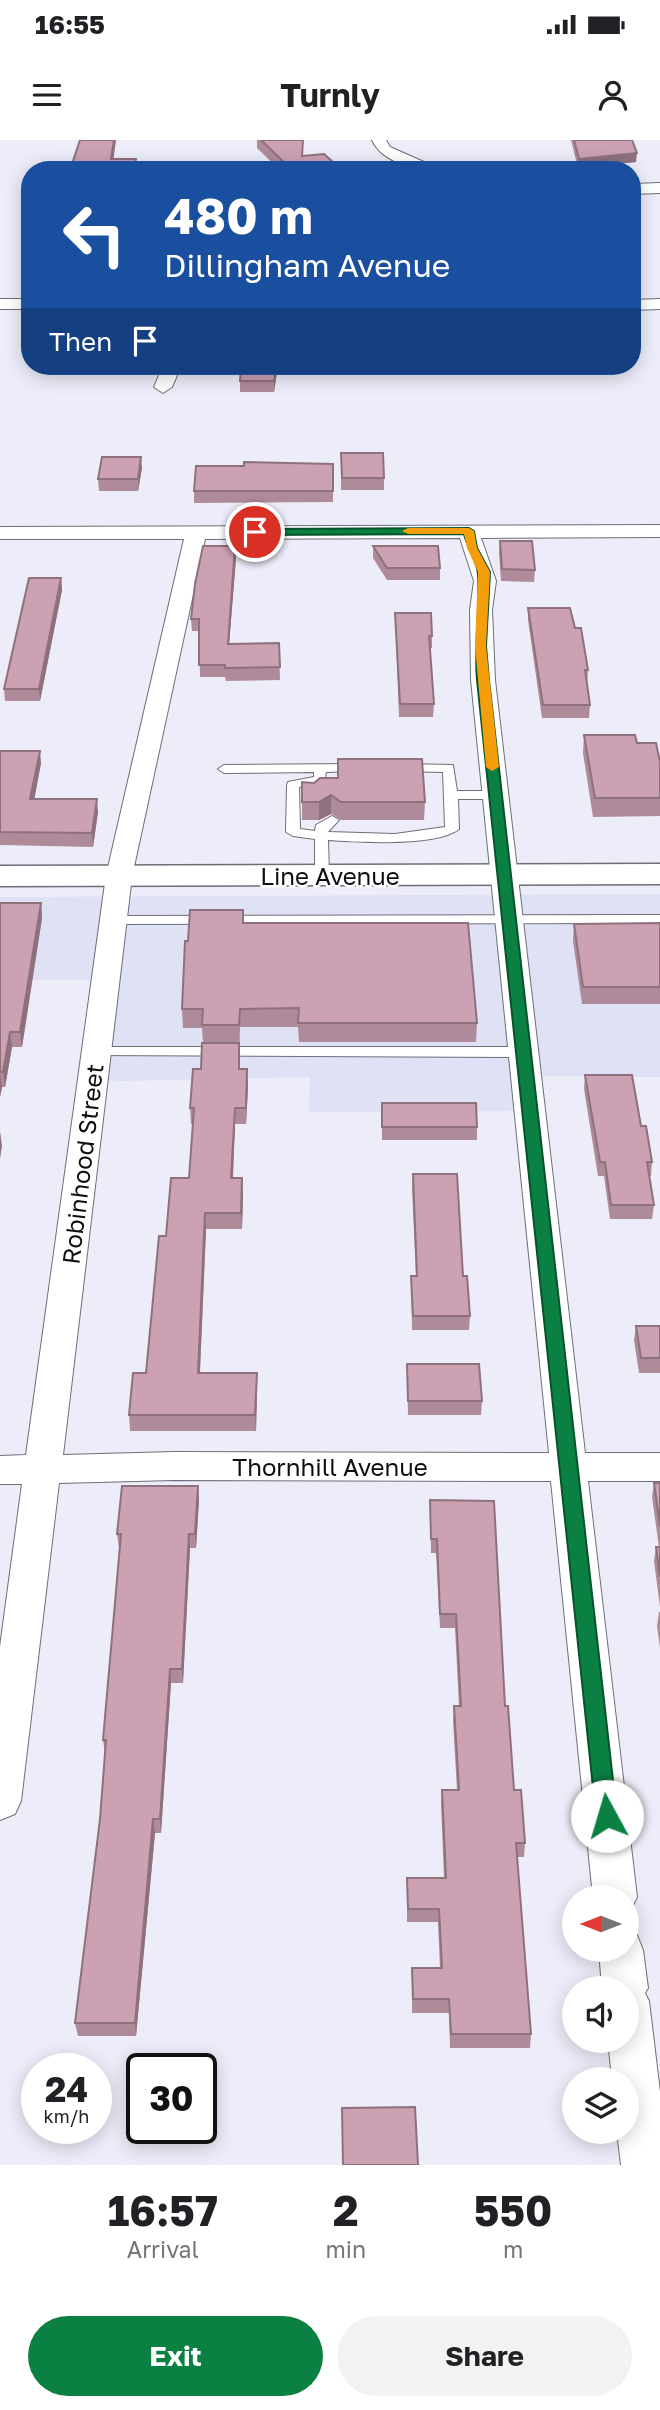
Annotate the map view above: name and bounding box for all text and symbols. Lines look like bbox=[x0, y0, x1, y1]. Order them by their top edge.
text: 16:55 bbox=[35, 9, 105, 40]
icon: menu bbox=[28, 76, 66, 114]
text: Turnly bbox=[280, 76, 380, 114]
icon: person bbox=[594, 76, 632, 114]
text: 480 m bbox=[164, 186, 313, 245]
icon: left bbox=[49, 189, 140, 280]
text: Dillingham Avenue bbox=[164, 246, 450, 284]
icon: arrive bbox=[126, 322, 164, 360]
text: Then bbox=[49, 326, 112, 357]
pin bbox=[225, 502, 285, 562]
icon: arrive bbox=[236, 513, 274, 551]
street label: Line Avenue bbox=[260, 861, 400, 890]
street label: Robinhood Street bbox=[55, 1062, 109, 1266]
street label: Thornhill Avenue bbox=[232, 1452, 428, 1481]
position arrow bbox=[570, 1779, 644, 1853]
north arrow bbox=[562, 1885, 639, 1962]
map controls bbox=[562, 1885, 639, 2144]
button: sound bbox=[562, 1976, 639, 2053]
speed limit sign: 30 bbox=[126, 2053, 217, 2144]
button: layers bbox=[562, 2067, 639, 2144]
text: 24 bbox=[45, 2068, 88, 2110]
text: km/h bbox=[44, 2105, 89, 2127]
text: 16:57 bbox=[108, 2185, 218, 2235]
text: 2 bbox=[333, 2185, 359, 2235]
text: 550 bbox=[474, 2185, 552, 2235]
text: Arrival bbox=[127, 2235, 199, 2263]
text: min bbox=[326, 2235, 366, 2263]
text: m bbox=[503, 2235, 523, 2263]
button: Exit bbox=[28, 2316, 323, 2396]
button: Share bbox=[337, 2316, 632, 2396]

